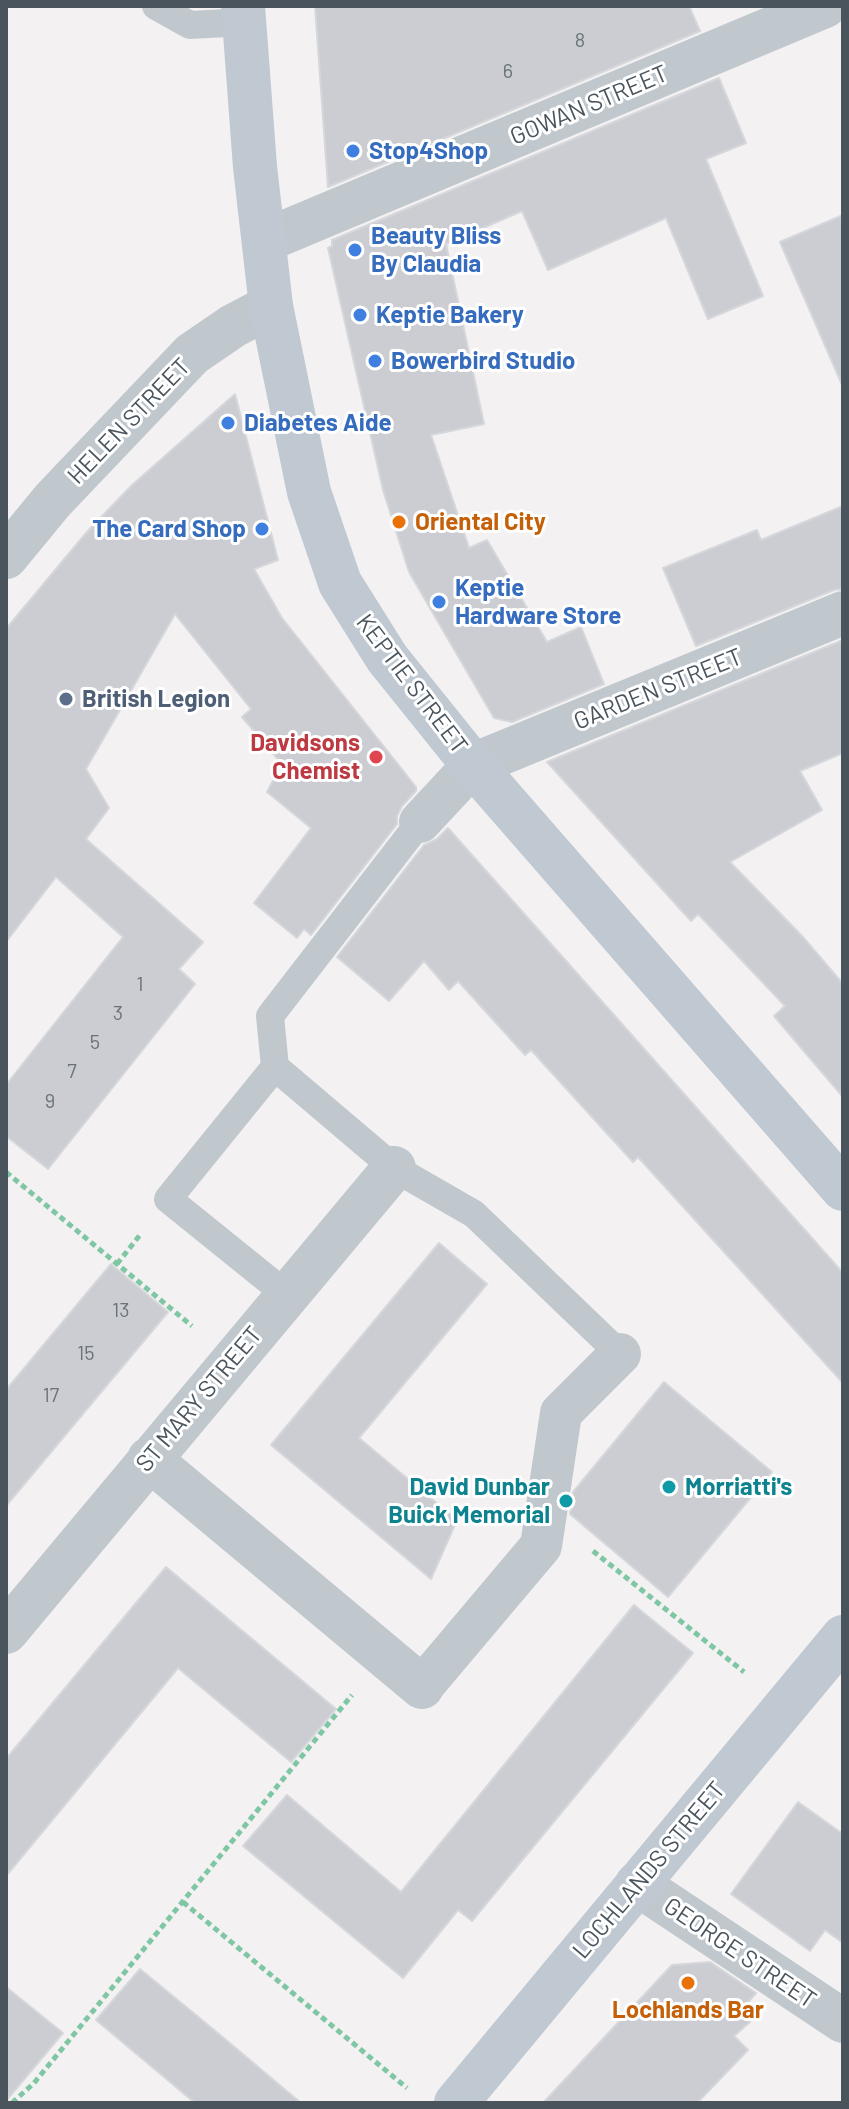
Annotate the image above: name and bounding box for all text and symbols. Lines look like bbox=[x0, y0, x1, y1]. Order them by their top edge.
house number: 8 bbox=[575, 28, 585, 52]
house number: 6 bbox=[503, 59, 513, 83]
street label: GOWAN STREET bbox=[506, 59, 672, 151]
place label: Stop4Shop bbox=[369, 137, 488, 165]
marker: Stop4Shop bbox=[344, 142, 362, 160]
place label: Beauty Bliss By Claudia bbox=[371, 222, 501, 278]
marker: Beauty Bliss By Claudia bbox=[346, 241, 364, 259]
place label: Keptie Bakery bbox=[376, 301, 524, 329]
marker: Keptie Bakery bbox=[351, 306, 369, 324]
place label: Bowerbird Studio bbox=[391, 347, 575, 375]
street label: HELEN STREET bbox=[62, 352, 196, 490]
marker: Bowerbird Studio bbox=[366, 352, 384, 370]
place label: Diabetes Aide bbox=[244, 409, 392, 437]
marker: Diabetes Aide bbox=[219, 414, 237, 432]
place label: Oriental City bbox=[415, 508, 546, 536]
marker: Oriental City bbox=[390, 513, 408, 531]
place label: The Card Shop bbox=[92, 515, 246, 543]
marker: The Card Shop bbox=[253, 520, 271, 538]
place label: Keptie Hardware Store bbox=[455, 574, 621, 630]
marker: Keptie Hardware Store bbox=[430, 593, 448, 611]
street label: KEPTIE STREET bbox=[350, 609, 474, 759]
street label: GARDEN STREET bbox=[570, 642, 746, 736]
place label: British Legion bbox=[82, 685, 230, 713]
marker: British Legion bbox=[57, 690, 75, 708]
place label: Davidsons Chemist bbox=[250, 729, 360, 785]
marker: Davidsons Chemist bbox=[367, 748, 385, 766]
house number: 1 bbox=[137, 972, 143, 996]
house number: 3 bbox=[113, 1001, 123, 1025]
house number: 5 bbox=[90, 1030, 100, 1054]
house number: 7 bbox=[67, 1059, 77, 1083]
house number: 9 bbox=[45, 1089, 55, 1113]
house number: 13 bbox=[112, 1298, 130, 1322]
street label: ST MARY STREET bbox=[130, 1320, 268, 1478]
house number: 15 bbox=[77, 1341, 95, 1365]
house number: 17 bbox=[43, 1383, 59, 1407]
place label: David Dunbar Buick Memorial bbox=[388, 1473, 550, 1529]
place label: Morriatti's bbox=[685, 1473, 792, 1501]
marker: Morriatti's bbox=[660, 1478, 678, 1496]
marker: David Dunbar Buick Memorial bbox=[557, 1492, 575, 1510]
street label: LOCHLANDS STREET bbox=[567, 1776, 731, 1964]
street label: GEORGE STREET bbox=[658, 1891, 822, 2015]
marker: Lochlands Bar bbox=[679, 1974, 697, 1992]
place label: Lochlands Bar bbox=[612, 1996, 764, 2024]

